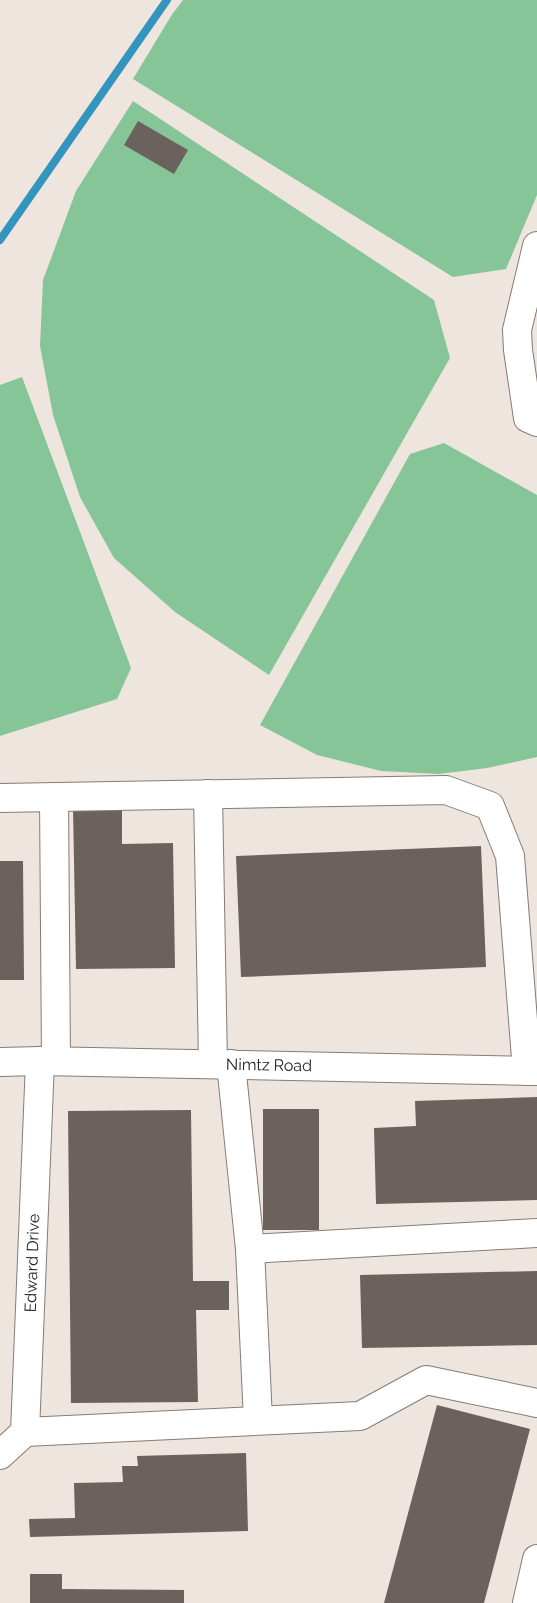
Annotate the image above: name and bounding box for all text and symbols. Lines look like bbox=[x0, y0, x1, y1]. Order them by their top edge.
street label: Nimtz Road bbox=[226, 1055, 312, 1075]
street label: Edward Drive bbox=[21, 1213, 43, 1313]

